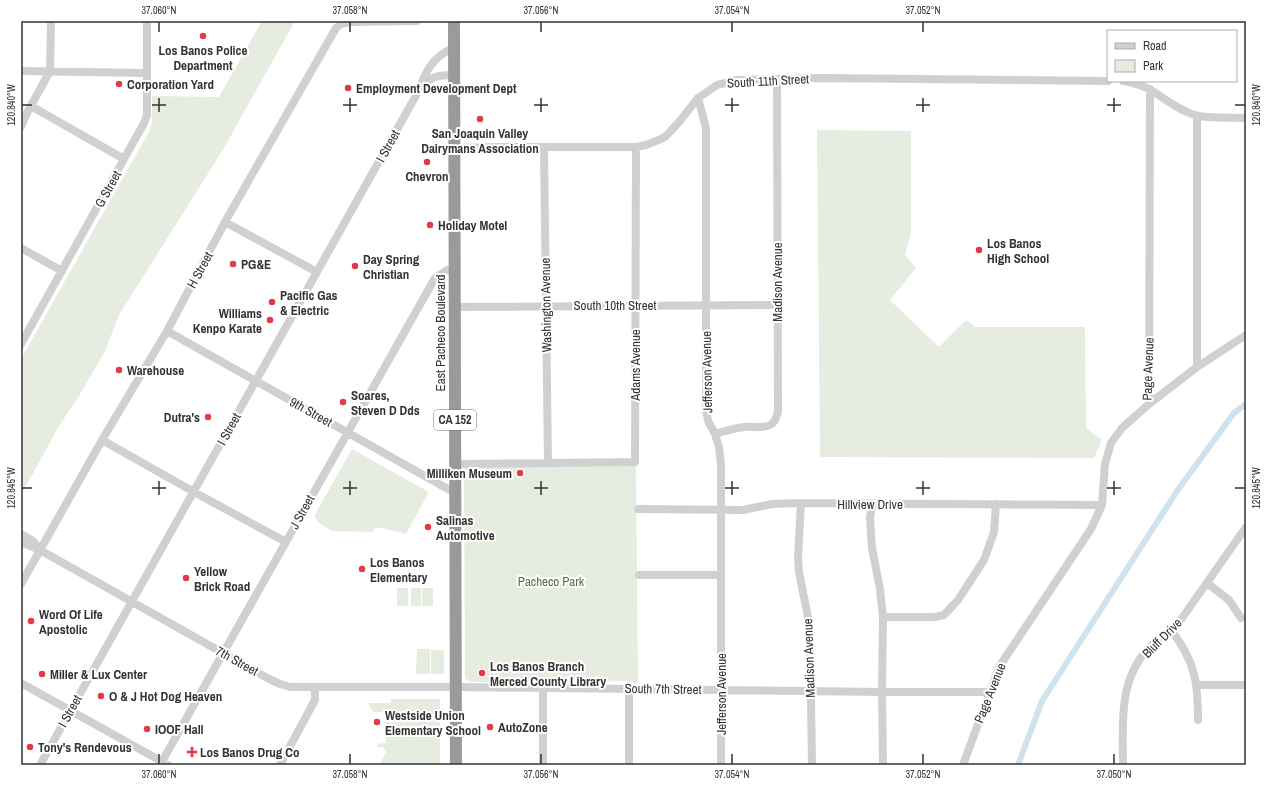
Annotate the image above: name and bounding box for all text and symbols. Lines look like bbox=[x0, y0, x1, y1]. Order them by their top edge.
text: 37.060°N bbox=[142, 4, 177, 17]
text: 37.058°N bbox=[333, 4, 368, 17]
text: 37.056°N bbox=[524, 4, 559, 17]
text: 37.054°N bbox=[715, 4, 750, 17]
text: 37.052°N bbox=[906, 4, 941, 17]
legend bbox=[1107, 30, 1237, 82]
marker: Los Banos Police Department bbox=[198, 31, 208, 41]
text: Road bbox=[1143, 38, 1167, 54]
place label: Los Banos Police Department bbox=[159, 42, 248, 74]
text: Park bbox=[1143, 58, 1163, 74]
street label: South 11th Street bbox=[727, 70, 810, 92]
place label: Corporation Yard bbox=[127, 76, 214, 93]
marker: Corporation Yard bbox=[114, 79, 124, 89]
place label: Employment Development Dept bbox=[356, 80, 517, 97]
marker: Employment Development Dept bbox=[343, 83, 353, 93]
text: 120.840°W bbox=[5, 84, 18, 126]
text: 120.840°W bbox=[1250, 84, 1263, 126]
marker: San Joaquin Valley Dairymans Association bbox=[475, 114, 485, 124]
place label: San Joaquin Valley Dairymans Association bbox=[421, 125, 539, 157]
street label: I Street bbox=[372, 127, 404, 165]
marker: Chevron bbox=[422, 157, 432, 167]
street label: G Street bbox=[91, 167, 125, 210]
place label: Chevron bbox=[405, 168, 449, 185]
place label: Holiday Motel bbox=[438, 217, 507, 234]
marker: Holiday Motel bbox=[425, 220, 435, 230]
place label: Los Banos High School bbox=[987, 235, 1049, 267]
street label: Madison Avenue bbox=[769, 242, 786, 322]
marker: Los Banos High School bbox=[974, 245, 984, 255]
street label: H Street bbox=[183, 249, 217, 291]
place label: Day Spring Christian bbox=[363, 251, 420, 283]
place label: PG&E bbox=[241, 256, 271, 273]
street label: Washington Avenue bbox=[537, 257, 555, 353]
marker: PG&E bbox=[228, 259, 238, 269]
marker: Day Spring Christian bbox=[350, 261, 360, 271]
street label: East Pacheco Boulevard bbox=[432, 275, 449, 391]
place label: Pacific Gas & Electric bbox=[280, 287, 338, 319]
marker: Pacific Gas & Electric bbox=[267, 297, 277, 307]
street label: South 10th Street bbox=[574, 297, 657, 314]
place label: Williams Kenpo Karate bbox=[193, 305, 262, 337]
marker: Williams Kenpo Karate bbox=[265, 315, 275, 325]
street label: Adams Avenue bbox=[627, 329, 644, 402]
street label: Jefferson Avenue bbox=[698, 331, 716, 413]
street label: Page Avenue bbox=[1138, 337, 1158, 401]
place label: Warehouse bbox=[127, 362, 184, 379]
marker: Warehouse bbox=[114, 365, 124, 375]
place label: Soares, Steven D Dds bbox=[351, 387, 420, 419]
street label: 9th Street bbox=[287, 393, 335, 431]
marker: Soares, Steven D Dds bbox=[338, 397, 348, 407]
place label: Dutra's bbox=[164, 409, 200, 426]
street label: I Street bbox=[213, 410, 245, 448]
road number: CA 152 bbox=[434, 410, 476, 430]
marker: Dutra's bbox=[203, 412, 213, 422]
place label: Milliken Museum bbox=[427, 465, 512, 482]
text: 120.845°W bbox=[5, 467, 18, 509]
text: 120.845°W bbox=[1250, 467, 1263, 509]
marker: Milliken Museum bbox=[515, 468, 525, 478]
street label: J Street bbox=[286, 492, 318, 532]
street label: Hillview Drive bbox=[837, 496, 903, 513]
place label: Salinas Automotive bbox=[436, 512, 495, 544]
marker: Salinas Automotive bbox=[423, 522, 433, 532]
place label: Los Banos Elementary bbox=[370, 554, 428, 586]
place label: Yellow Brick Road bbox=[194, 563, 250, 595]
marker: Los Banos Elementary bbox=[357, 564, 367, 574]
marker: Yellow Brick Road bbox=[181, 573, 191, 583]
park label: Pacheco Park bbox=[518, 573, 585, 590]
place label: Word Of Life Apostolic bbox=[39, 606, 103, 638]
street label: Bluff Drive bbox=[1138, 614, 1186, 662]
marker: Word Of Life Apostolic bbox=[26, 616, 36, 626]
street label: Madison Avenue bbox=[799, 618, 819, 698]
street label: 7th Street bbox=[213, 642, 261, 680]
street label: Jefferson Avenue bbox=[713, 653, 730, 735]
place label: Los Banos Branch Merced County Library bbox=[490, 658, 606, 690]
street label: Page Avenue bbox=[970, 660, 1010, 726]
place label: Miller & Lux Center bbox=[50, 666, 148, 683]
marker: Los Banos Branch Merced County Library bbox=[477, 668, 487, 678]
marker: Miller & Lux Center bbox=[37, 669, 47, 679]
street label: South 7th Street bbox=[624, 680, 702, 698]
place label: O & J Hot Dog Heaven bbox=[109, 688, 222, 705]
marker: O & J Hot Dog Heaven bbox=[96, 691, 106, 701]
street label: I Street bbox=[54, 692, 86, 730]
place label: Westside Union Elementary School bbox=[385, 707, 481, 739]
marker: Westside Union Elementary School bbox=[372, 717, 382, 727]
place label: AutoZone bbox=[498, 719, 548, 736]
place label: IOOF Hall bbox=[155, 721, 204, 738]
marker: AutoZone bbox=[485, 722, 495, 732]
marker: IOOF Hall bbox=[142, 724, 152, 734]
place label: Tony's Rendevous bbox=[38, 739, 132, 756]
marker: Tony's Rendevous bbox=[25, 742, 35, 752]
place label: Los Banos Drug Co bbox=[200, 744, 300, 761]
marker: Los Banos Drug Co bbox=[187, 747, 197, 757]
text: 37.060°N bbox=[142, 768, 177, 781]
text: 37.058°N bbox=[333, 768, 368, 781]
text: 37.056°N bbox=[524, 768, 559, 781]
text: 37.054°N bbox=[715, 768, 750, 781]
text: 37.052°N bbox=[906, 768, 941, 781]
text: 37.050°N bbox=[1097, 768, 1132, 781]

